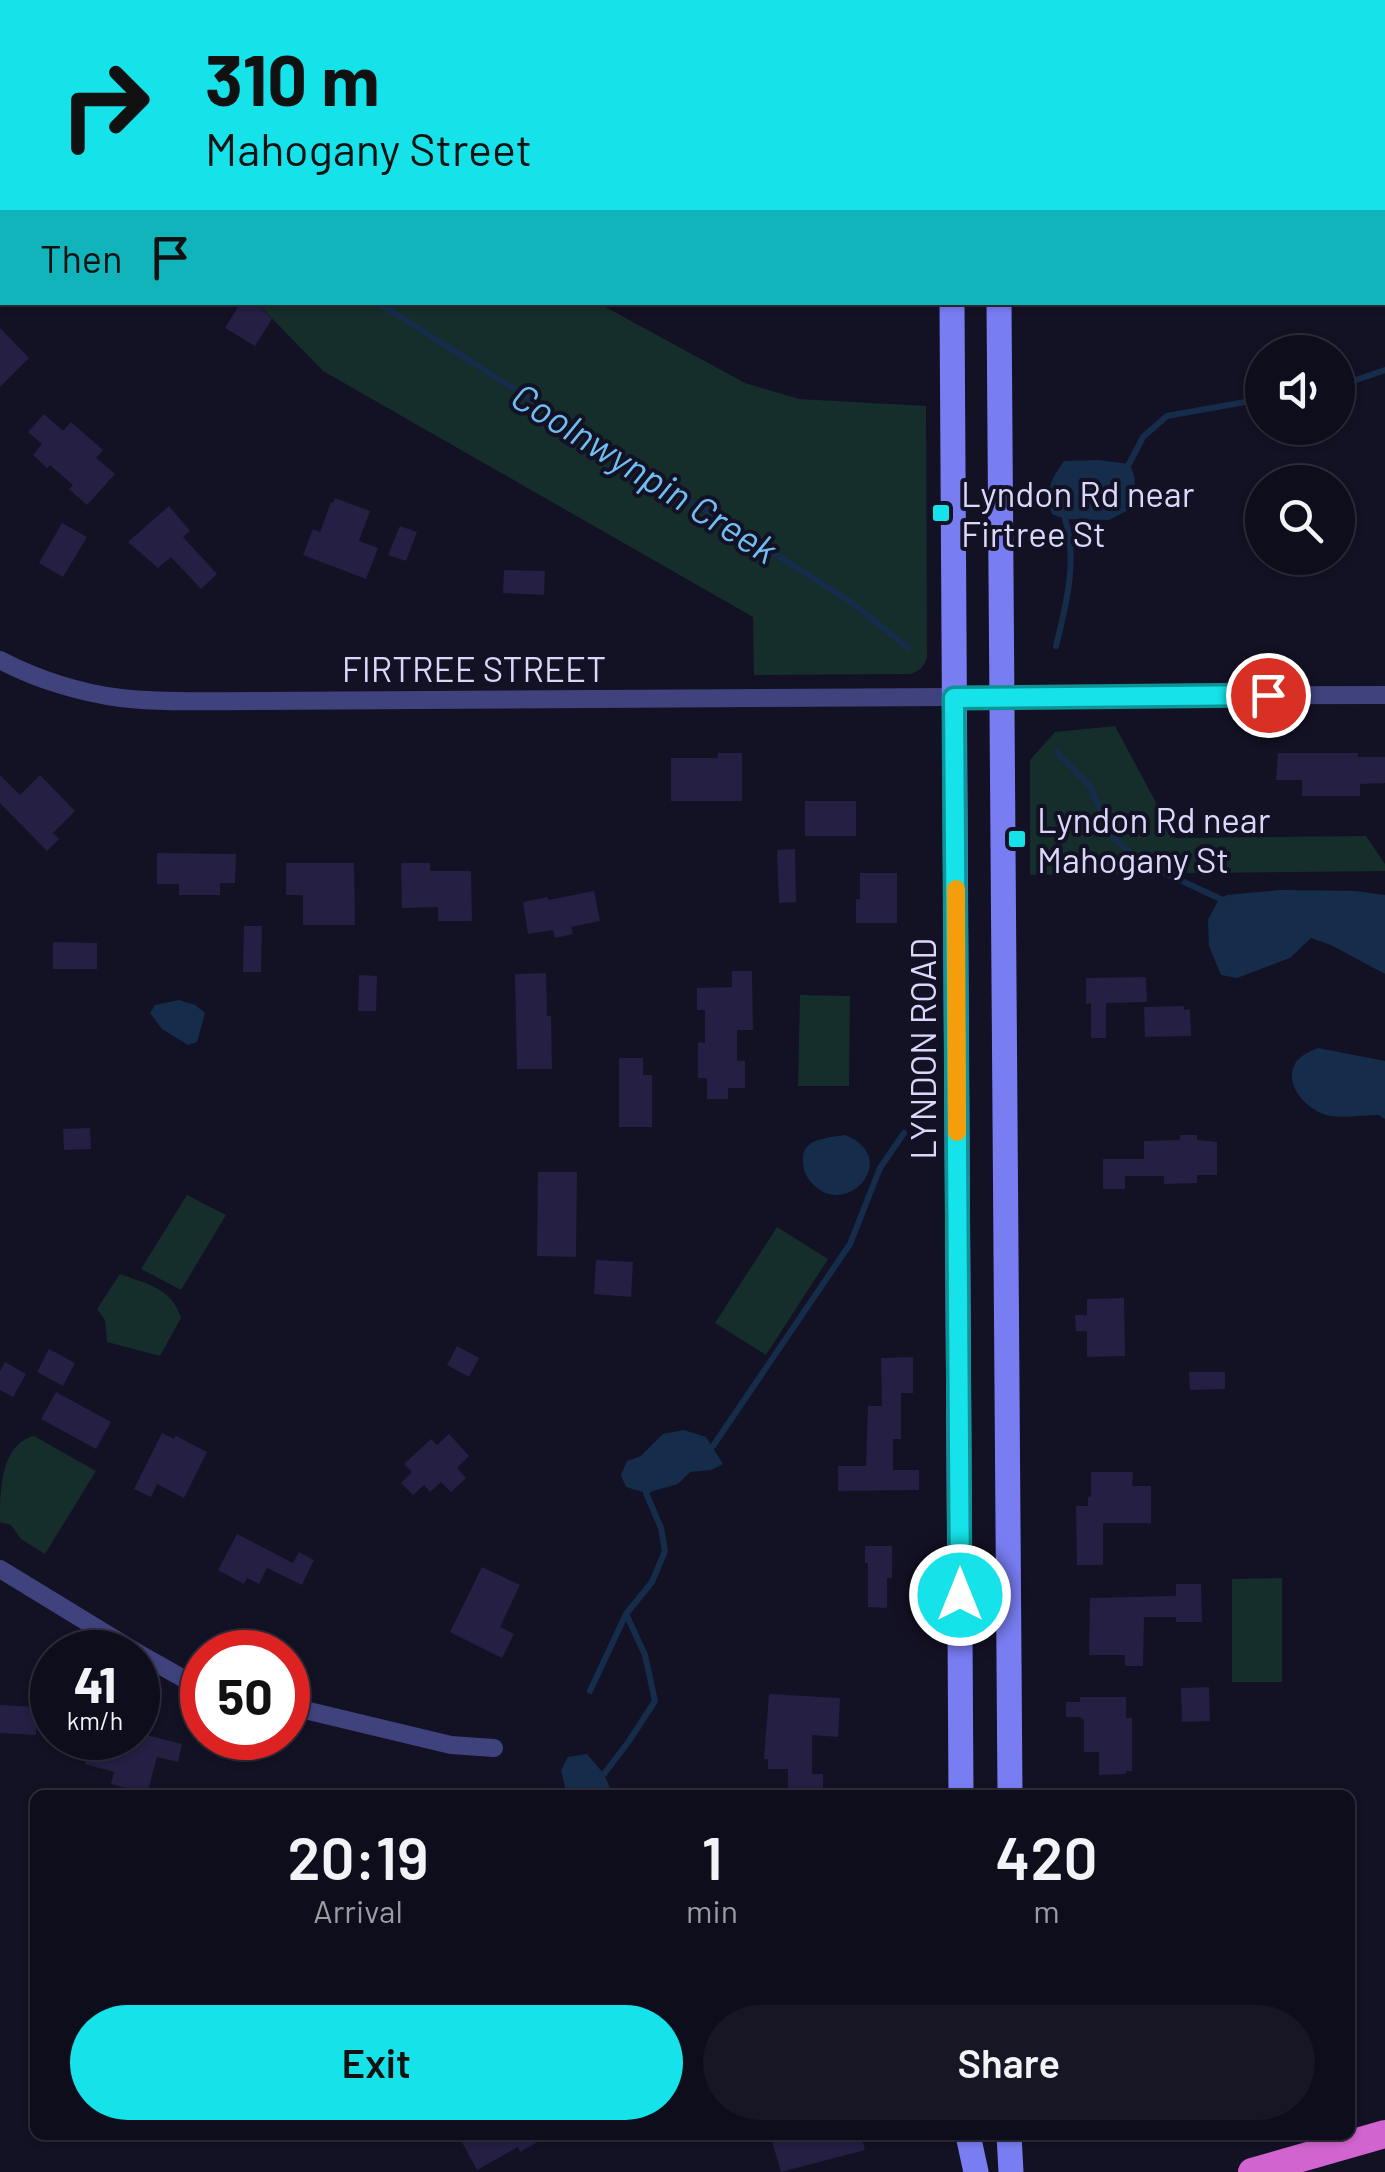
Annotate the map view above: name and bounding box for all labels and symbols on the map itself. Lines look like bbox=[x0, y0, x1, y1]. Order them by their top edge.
water label: Coolnwynpin Creek bbox=[504, 372, 787, 572]
place label: Lyndon Rd near Firtree St bbox=[961, 472, 1195, 554]
marker: Lyndon Rd near Firtree St bbox=[930, 502, 952, 524]
street label: FIRTREE STREET bbox=[342, 647, 606, 689]
pin bbox=[1226, 653, 1311, 738]
place label: Lyndon Rd near Mahogany St bbox=[1037, 798, 1271, 880]
marker: Lyndon Rd near Mahogany St bbox=[1006, 828, 1028, 850]
street label: LYNDON ROAD bbox=[901, 938, 943, 1160]
position arrow bbox=[908, 1543, 1012, 1647]
speed limit sign: 50 bbox=[180, 1630, 310, 1760]

